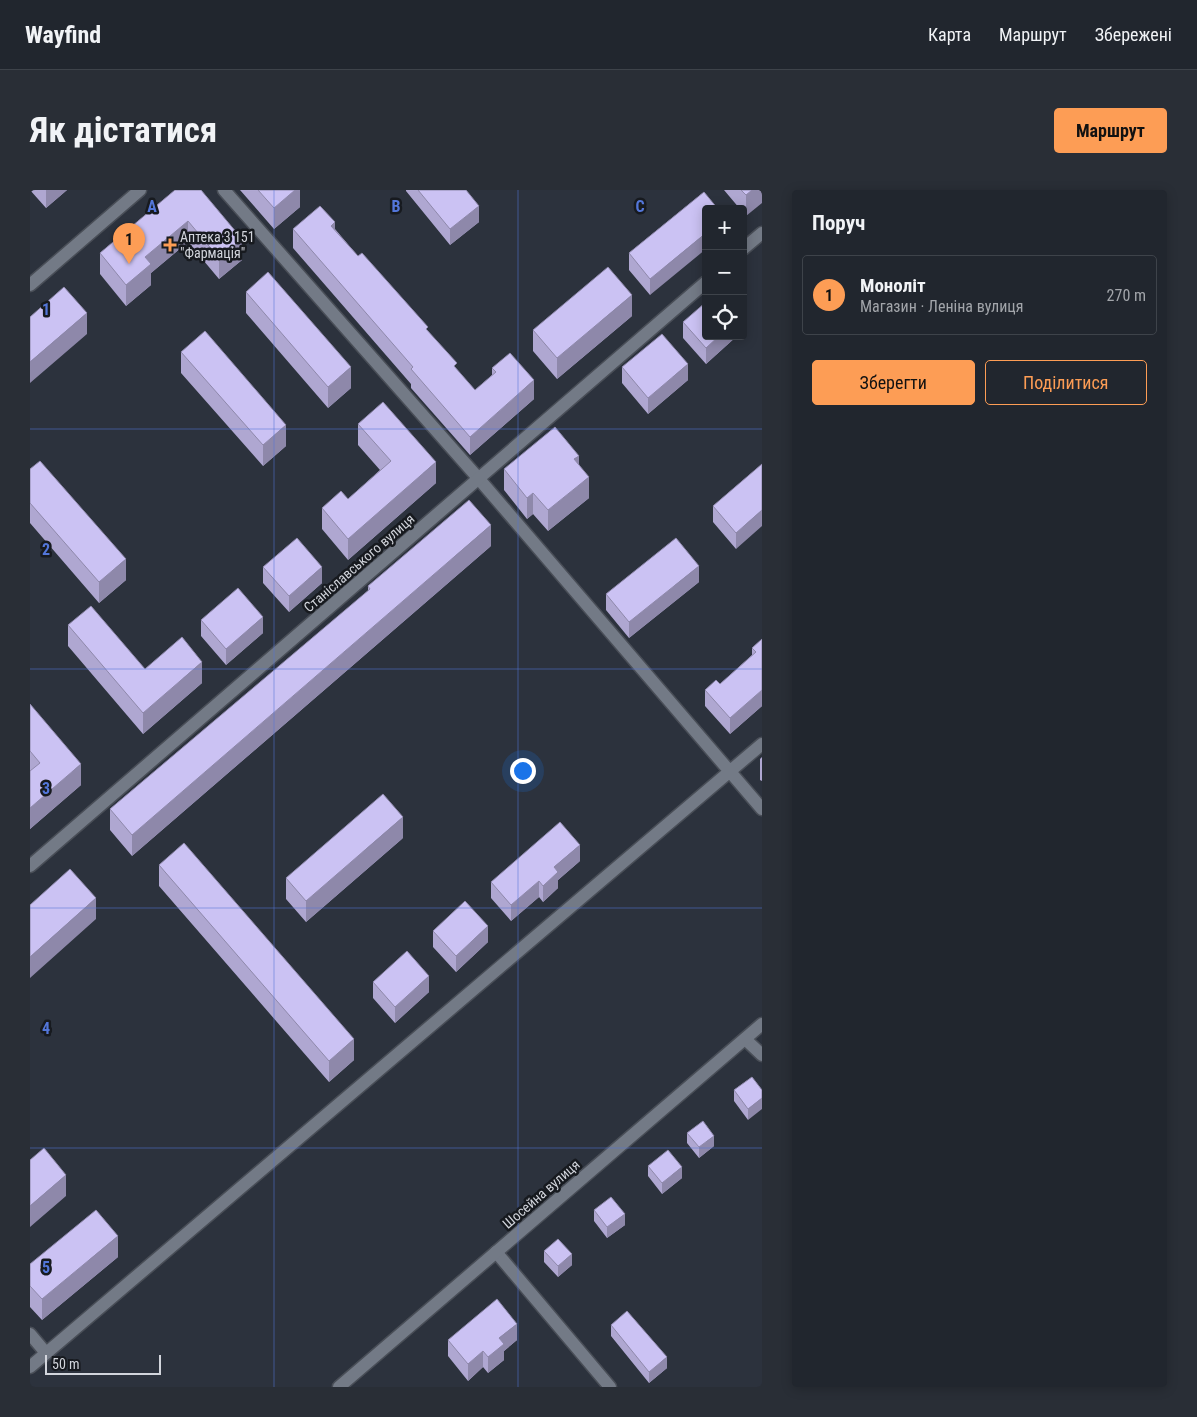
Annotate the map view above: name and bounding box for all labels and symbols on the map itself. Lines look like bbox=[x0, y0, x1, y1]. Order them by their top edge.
text: A bbox=[147, 197, 157, 216]
text: B bbox=[392, 197, 401, 216]
text: C bbox=[635, 197, 645, 216]
pin: 1 bbox=[113, 223, 145, 264]
place label: Аптека 3 151 "Фармація" bbox=[180, 229, 255, 261]
marker: Аптека 3 151 "Фармація" bbox=[164, 239, 176, 251]
text: 1 bbox=[42, 300, 50, 319]
street label: Станіславського вулиця bbox=[300, 511, 418, 615]
text: 2 bbox=[42, 540, 50, 559]
your location bbox=[510, 758, 536, 784]
text: 3 bbox=[42, 779, 50, 798]
text: 4 bbox=[42, 1019, 50, 1038]
street label: Шосейна вулиця bbox=[499, 1156, 583, 1232]
text: 5 bbox=[42, 1258, 50, 1277]
scale bar bbox=[45, 1352, 161, 1375]

